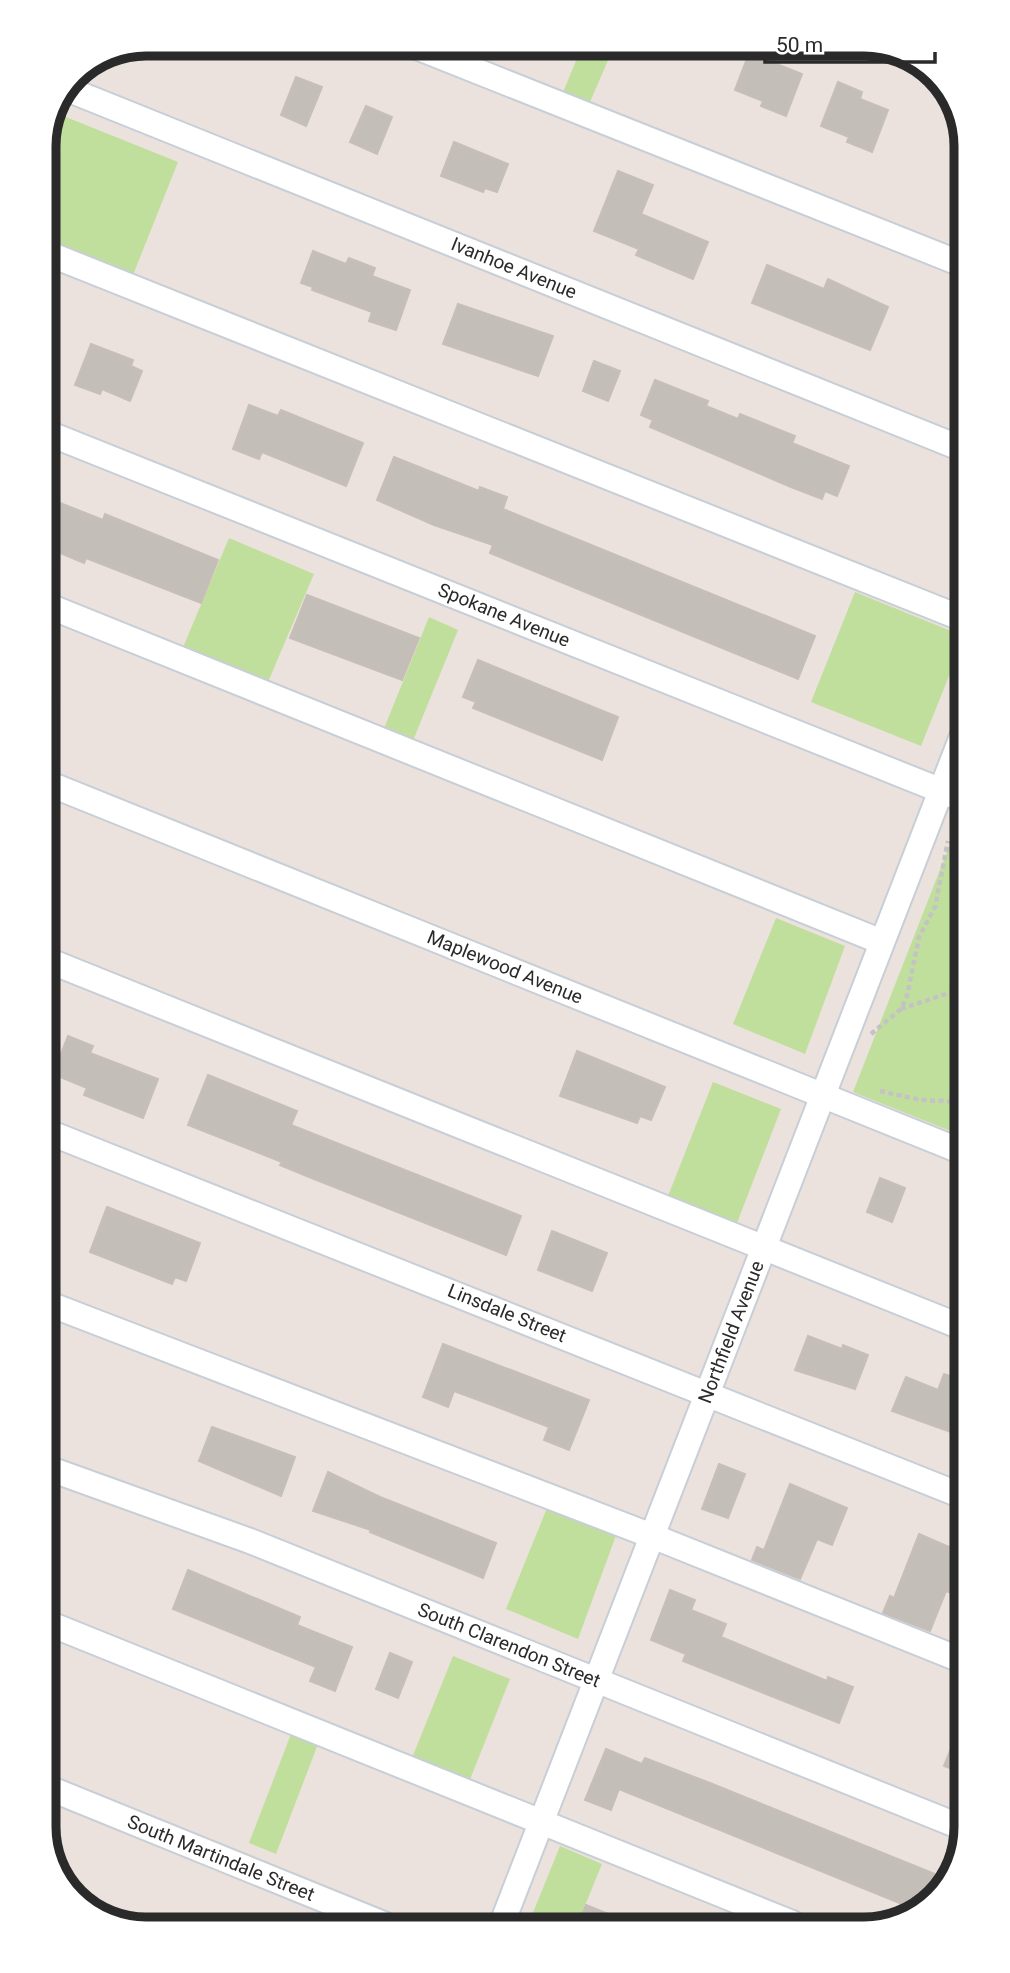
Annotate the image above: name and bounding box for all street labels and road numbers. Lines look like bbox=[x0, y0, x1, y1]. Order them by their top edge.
street label: Ivanhoe Avenue bbox=[448, 232, 580, 304]
street label: Spokane Avenue bbox=[435, 578, 573, 652]
street label: Maplewood Avenue bbox=[424, 925, 586, 1009]
street label: Northfield Avenue bbox=[693, 1258, 769, 1406]
street label: Linsdale Street bbox=[444, 1279, 570, 1347]
street label: South Clarendon Street bbox=[414, 1598, 604, 1692]
street label: South Martindale Street bbox=[124, 1810, 318, 1906]

